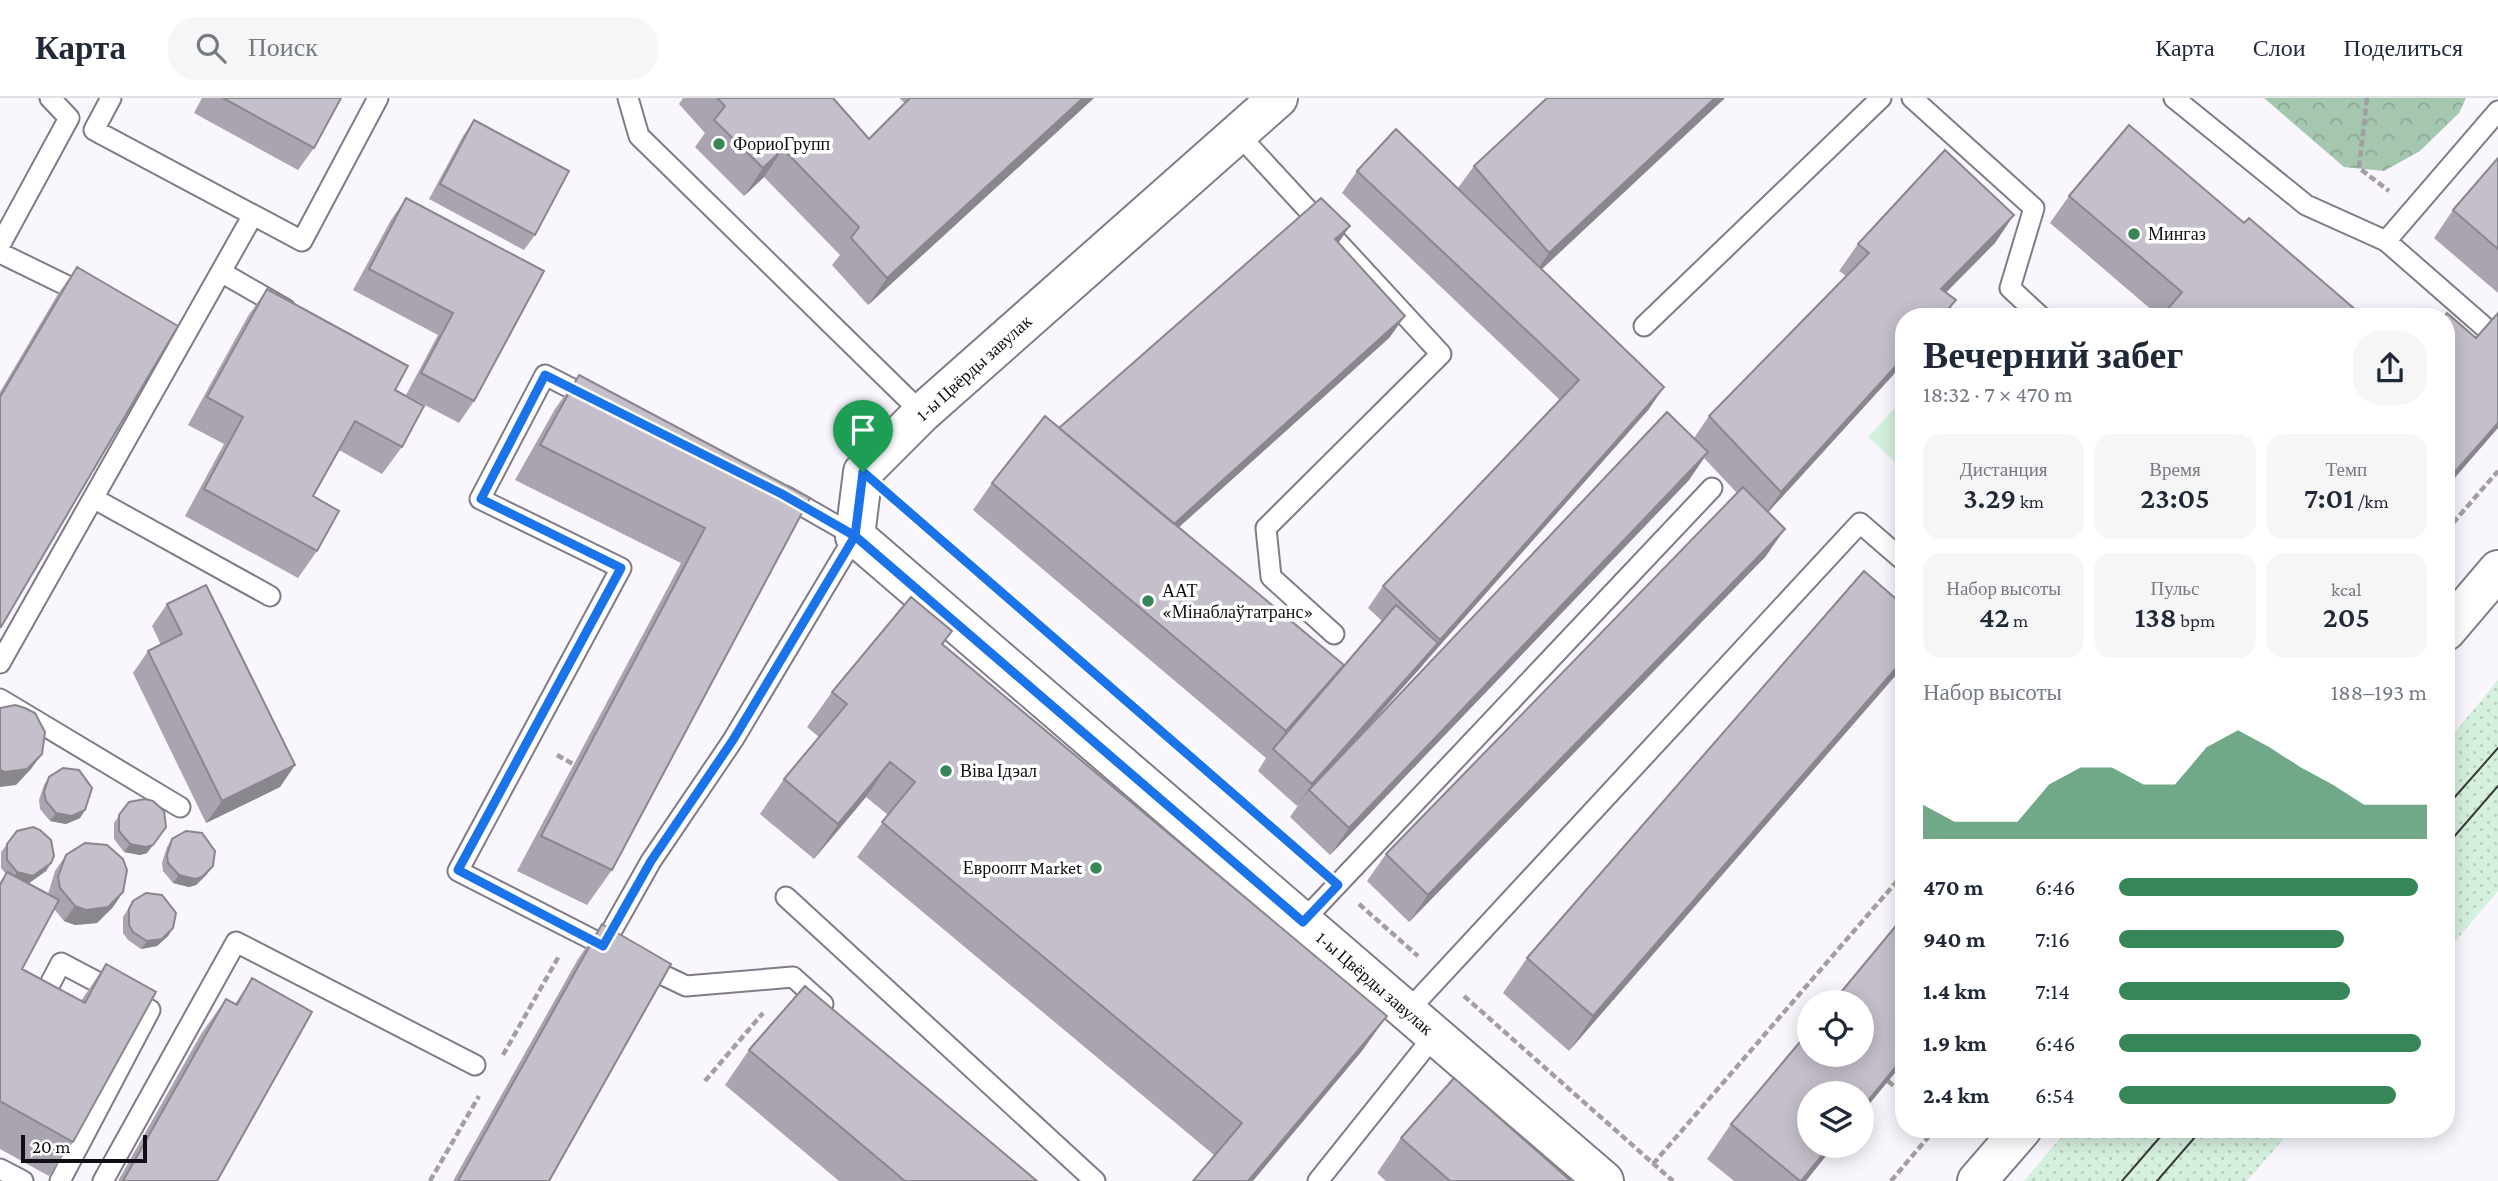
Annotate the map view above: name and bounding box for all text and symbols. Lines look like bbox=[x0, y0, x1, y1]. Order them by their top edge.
search box bbox=[168, 17, 658, 80]
text: Карта bbox=[35, 29, 126, 66]
icon: search bbox=[192, 29, 230, 67]
text: Поиск bbox=[248, 33, 318, 62]
text: Карта bbox=[2155, 34, 2215, 61]
text: Слои bbox=[2253, 34, 2306, 61]
text: Поделиться bbox=[2344, 34, 2463, 61]
place label: ФориоГрупп bbox=[733, 134, 831, 154]
marker: ФориоГрупп bbox=[711, 136, 727, 152]
place label: Мингаз bbox=[2148, 224, 2206, 244]
marker: Мингаз bbox=[2126, 226, 2142, 242]
street label: 1-ы Цвёрды завулак bbox=[912, 311, 1036, 425]
button: share bbox=[2353, 331, 2427, 405]
text: Вечерний забег bbox=[1923, 334, 2184, 376]
text: 18:32 · 7 × 470 m bbox=[1923, 381, 2073, 407]
pin bbox=[833, 400, 893, 472]
icon: arrive bbox=[844, 411, 882, 449]
text: Дистанция bbox=[1960, 459, 2048, 480]
text: Время bbox=[2149, 459, 2201, 480]
text: Темп bbox=[2326, 459, 2367, 480]
text: 3.29 bbox=[1963, 481, 2016, 514]
text: 23:05 bbox=[2140, 481, 2210, 514]
text: 7:01 bbox=[2304, 481, 2354, 514]
text: km bbox=[2016, 491, 2044, 512]
text: /km bbox=[2354, 491, 2389, 512]
text: Набор высоты bbox=[1946, 578, 2061, 599]
text: Пульс bbox=[2151, 578, 2199, 599]
text: kcal bbox=[2331, 579, 2362, 600]
place label: ААТ «Мінаблаўтатранс» bbox=[1162, 581, 1313, 622]
marker: ААТ «Мінаблаўтатранс» bbox=[1140, 593, 1156, 609]
text: 42 bbox=[1979, 600, 2009, 633]
text: 138 bbox=[2135, 600, 2177, 633]
text: 205 bbox=[2323, 600, 2370, 633]
text: m bbox=[2009, 610, 2028, 631]
text: bpm bbox=[2177, 610, 2215, 631]
text: Набор высоты bbox=[1923, 679, 2062, 705]
text: 188–193 m bbox=[2331, 679, 2427, 705]
place label: Віва Ідэал bbox=[960, 761, 1037, 781]
marker: Віва Ідэал bbox=[938, 763, 954, 779]
place label: Евроопт Market bbox=[963, 858, 1083, 878]
marker: Евроопт Market bbox=[1088, 860, 1104, 876]
text: 470 m bbox=[1923, 874, 1984, 900]
text: 6:46 bbox=[2035, 874, 2075, 900]
text: 940 m bbox=[1923, 926, 1985, 952]
text: 7:16 bbox=[2035, 926, 2070, 952]
street label: 1-ы Цвёрды завулак bbox=[1312, 928, 1437, 1039]
text: 1.4 km bbox=[1923, 978, 1986, 1004]
text: 7:14 bbox=[2035, 978, 2070, 1004]
map controls bbox=[1797, 990, 1874, 1158]
button: locate bbox=[1797, 990, 1874, 1067]
text: 1.9 km bbox=[1923, 1030, 1987, 1056]
text: 6:46 bbox=[2035, 1030, 2075, 1056]
button: layers bbox=[1797, 1081, 1874, 1158]
text: 2.4 km bbox=[1923, 1082, 1990, 1108]
text: 6:54 bbox=[2035, 1082, 2075, 1108]
scale bar bbox=[21, 1132, 147, 1164]
text: 20 m bbox=[32, 1136, 71, 1157]

